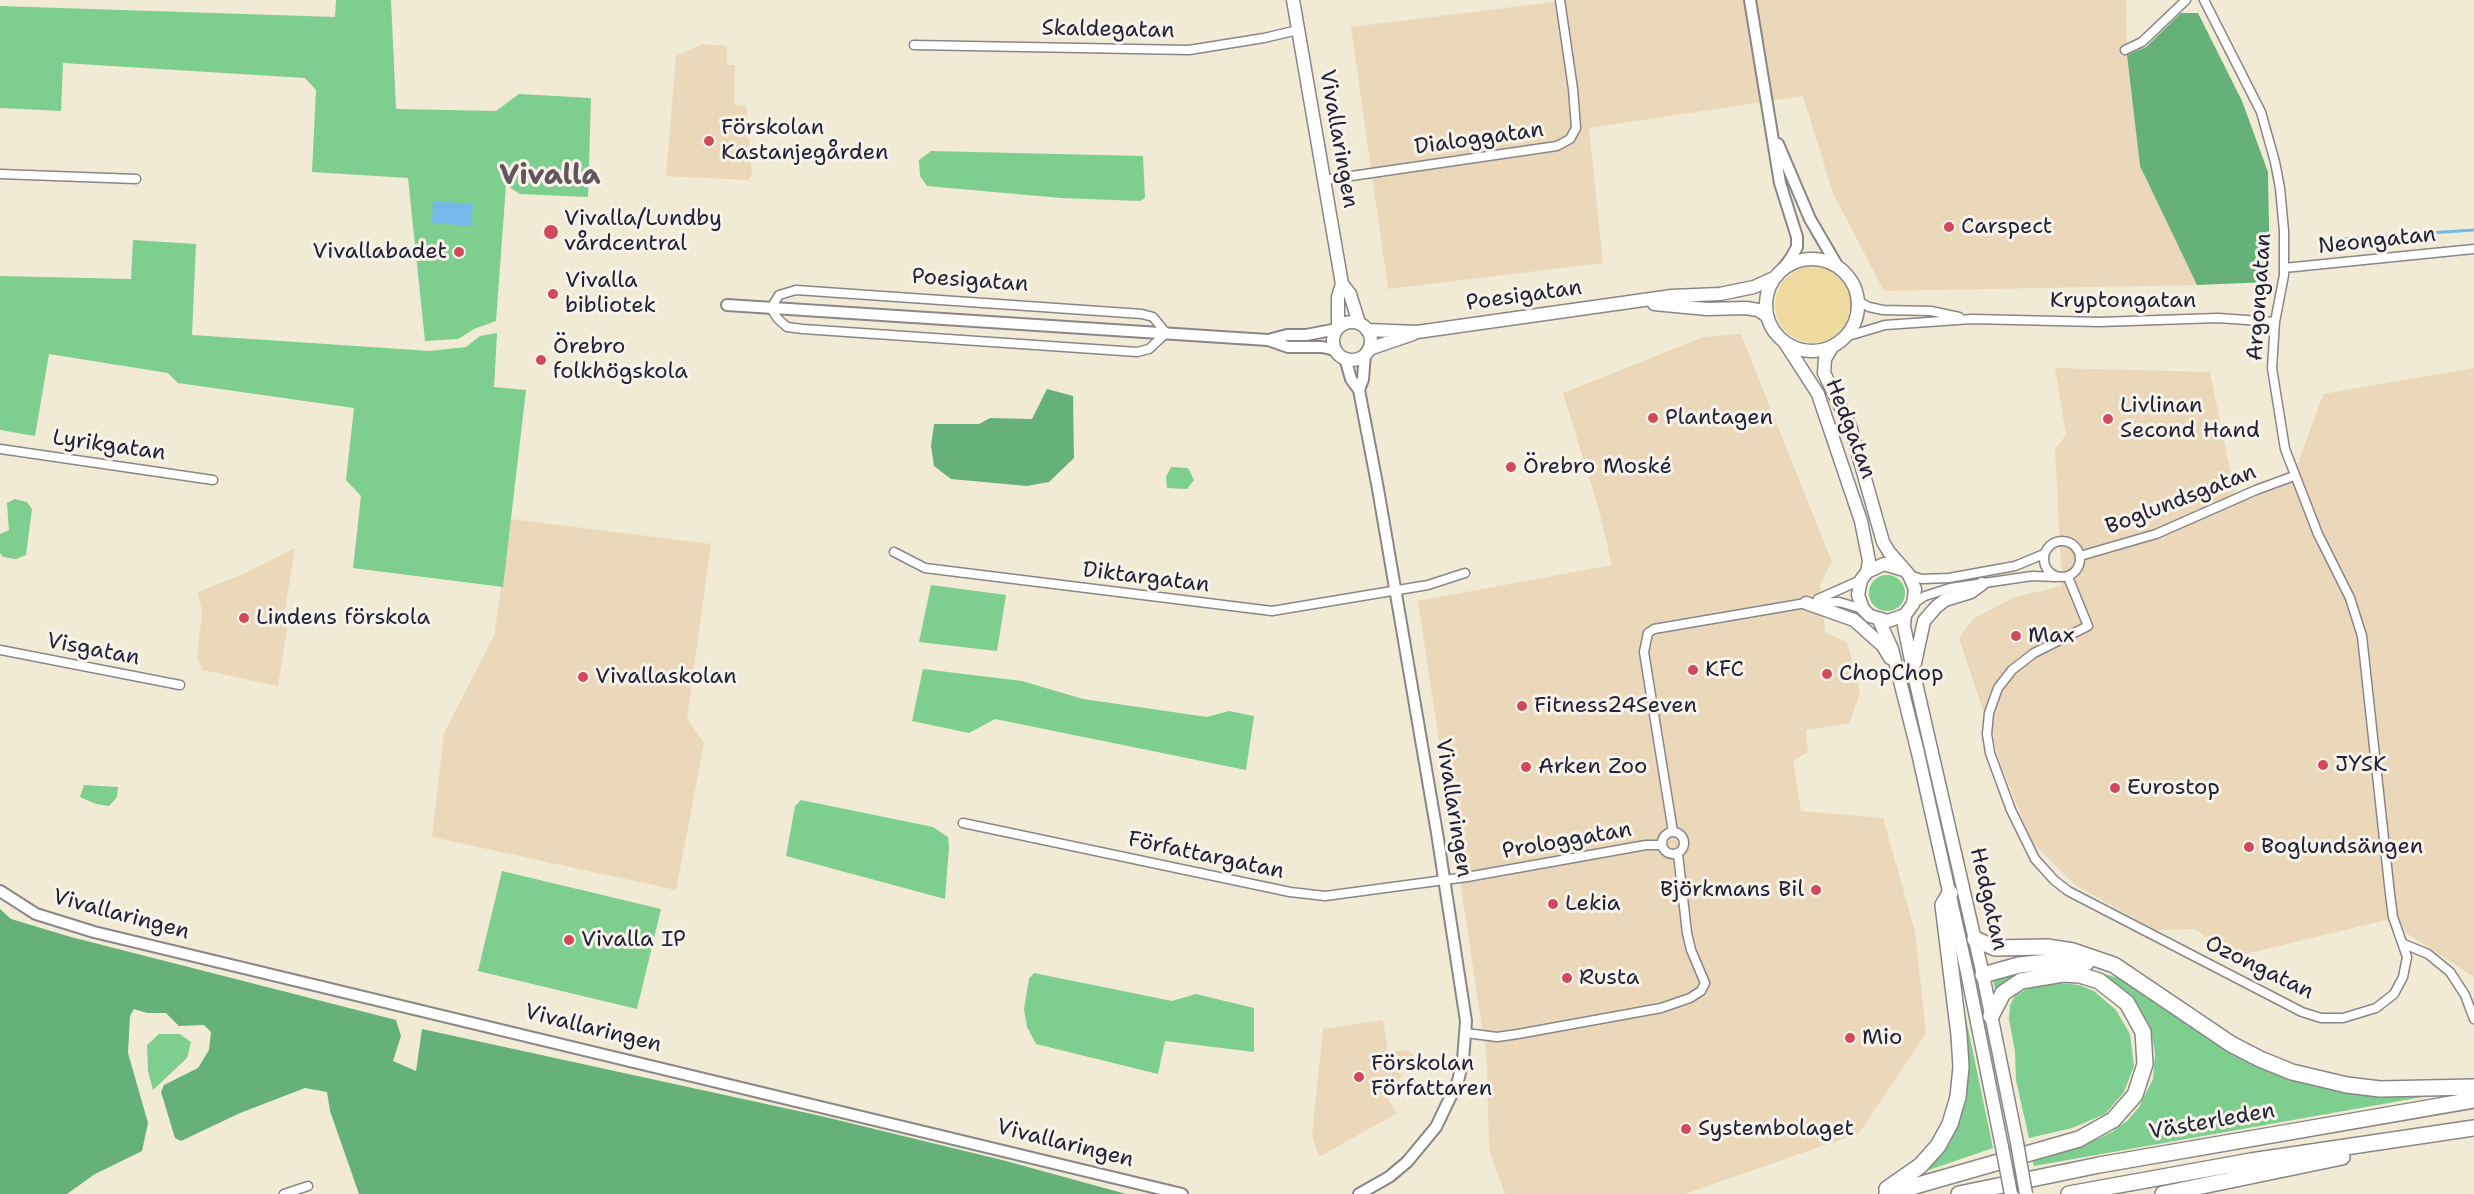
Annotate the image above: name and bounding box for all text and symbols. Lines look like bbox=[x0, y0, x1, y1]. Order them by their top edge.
street label: Skaldegatan bbox=[1041, 16, 1175, 44]
street label: Vivallaringen bbox=[1313, 68, 1363, 210]
place label: Förskolan Kastanjegården bbox=[721, 115, 889, 166]
street label: Dialoggatan bbox=[1413, 117, 1545, 161]
marker: Förskolan Kastanjegården bbox=[702, 134, 716, 148]
district label: Vivalla bbox=[499, 160, 601, 194]
place label: Vivalla/Lundby vårdcentral bbox=[564, 206, 722, 258]
place label: Carspect bbox=[1961, 214, 2052, 240]
marker: Carspect bbox=[1942, 220, 1956, 234]
street label: Neongatan bbox=[2317, 222, 2437, 260]
marker: Vivalla/Lundby vårdcentral bbox=[542, 223, 560, 241]
street label: Argongatan bbox=[2242, 232, 2278, 362]
place label: Vivallabadet bbox=[312, 239, 447, 265]
marker: Vivallabadet bbox=[452, 245, 466, 259]
street label: Poesigatan bbox=[911, 264, 1029, 298]
place label: Vivalla bibliotek bbox=[565, 268, 656, 320]
street label: Poesigatan bbox=[1464, 275, 1584, 317]
marker: Vivalla bibliotek bbox=[546, 287, 560, 301]
street label: Kryptongatan bbox=[2050, 288, 2196, 314]
place label: Örebro folkhögskola bbox=[553, 334, 688, 386]
marker: Örebro folkhögskola bbox=[534, 353, 548, 367]
street label: Hedgatan bbox=[1819, 375, 1881, 483]
place label: Livlinan Second Hand bbox=[2120, 393, 2260, 445]
place label: Plantagen bbox=[1665, 405, 1773, 431]
marker: Plantagen bbox=[1646, 411, 1660, 425]
marker: Livlinan Second Hand bbox=[2101, 412, 2115, 426]
street label: Lyrikgatan bbox=[51, 425, 167, 467]
place label: Örebro Moské bbox=[1523, 454, 1672, 480]
street label: Boglundsgatan bbox=[2102, 459, 2260, 541]
marker: Örebro Moské bbox=[1504, 460, 1518, 474]
street label: Diktargatan bbox=[1081, 557, 1211, 599]
place label: Lindens förskola bbox=[256, 605, 430, 631]
marker: Lindens förskola bbox=[237, 611, 251, 625]
place label: Max bbox=[2028, 623, 2074, 649]
street label: Visgatan bbox=[44, 628, 142, 672]
marker: Max bbox=[2009, 629, 2023, 643]
place label: KFC bbox=[1705, 657, 1744, 683]
place label: ChopChop bbox=[1839, 661, 1944, 687]
marker: KFC bbox=[1686, 663, 1700, 677]
place label: Vivallaskolan bbox=[595, 664, 737, 690]
marker: ChopChop bbox=[1820, 667, 1834, 681]
marker: Vivallaskolan bbox=[576, 670, 590, 684]
place label: Fitness24Seven bbox=[1534, 693, 1697, 719]
marker: Fitness24Seven bbox=[1515, 699, 1529, 713]
street label: Vivallaringen bbox=[1429, 737, 1477, 879]
place label: JYSK bbox=[2335, 752, 2387, 778]
place label: Arken Zoo bbox=[1538, 754, 1647, 780]
marker: JYSK bbox=[2316, 758, 2330, 772]
marker: Arken Zoo bbox=[1519, 760, 1533, 774]
place label: Eurostop bbox=[2127, 775, 2220, 801]
marker: Eurostop bbox=[2108, 781, 2122, 795]
street label: Prologgatan bbox=[1500, 817, 1634, 865]
street label: Författargatan bbox=[1126, 827, 1286, 885]
place label: Boglundsängen bbox=[2261, 834, 2423, 860]
marker: Boglundsängen bbox=[2242, 840, 2256, 854]
street label: Hedgatan bbox=[1963, 845, 2013, 953]
place label: Björkmans Bil bbox=[1660, 877, 1804, 903]
marker: Björkmans Bil bbox=[1809, 883, 1823, 897]
street label: Vivallaringen bbox=[50, 884, 192, 946]
place label: Lekia bbox=[1565, 891, 1621, 917]
marker: Lekia bbox=[1546, 897, 1560, 911]
place label: Vivalla IP bbox=[581, 927, 686, 953]
street label: Ozongatan bbox=[2200, 930, 2318, 1006]
marker: Vivalla IP bbox=[562, 933, 576, 947]
place label: Rusta bbox=[1579, 965, 1639, 991]
marker: Rusta bbox=[1560, 971, 1574, 985]
street label: Vivallaringen bbox=[522, 999, 664, 1059]
place label: Mio bbox=[1862, 1025, 1902, 1051]
marker: Mio bbox=[1843, 1031, 1857, 1045]
place label: Förskolan Författaren bbox=[1371, 1051, 1492, 1102]
marker: Förskolan Författaren bbox=[1352, 1070, 1366, 1084]
street label: Västerleden bbox=[2147, 1098, 2277, 1146]
street label: Vivallaringen bbox=[994, 1114, 1136, 1174]
place label: Systembolaget bbox=[1698, 1116, 1854, 1142]
marker: Systembolaget bbox=[1679, 1122, 1693, 1136]

